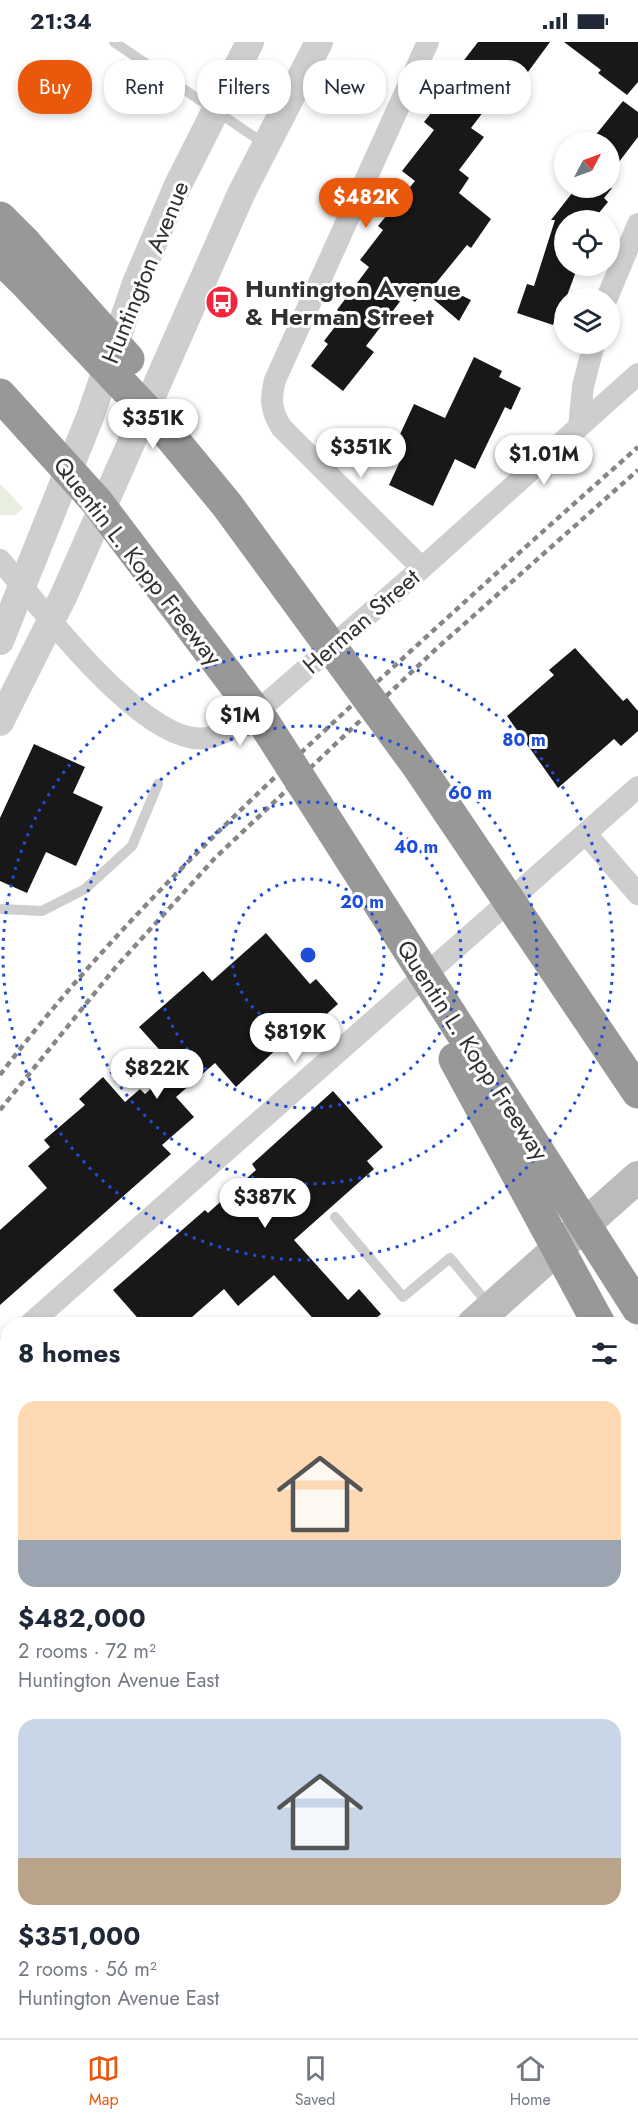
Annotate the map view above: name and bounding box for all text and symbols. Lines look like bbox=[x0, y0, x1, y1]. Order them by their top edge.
text: 21:34 bbox=[30, 5, 92, 37]
chip: Buy bbox=[18, 60, 92, 114]
chip: Rent bbox=[104, 60, 185, 114]
chip: Filters bbox=[197, 60, 291, 114]
chip: New bbox=[303, 60, 386, 114]
chip: Apartment bbox=[398, 60, 531, 114]
north arrow bbox=[554, 132, 620, 198]
map controls bbox=[554, 132, 620, 354]
street label: Huntington Avenue bbox=[92, 175, 198, 369]
pin: $482K bbox=[324, 178, 408, 229]
text: $482K bbox=[333, 183, 399, 212]
button: locate bbox=[554, 210, 620, 276]
place label: Huntington Avenue & Herman Street bbox=[245, 271, 461, 334]
bus stop icon: Huntington Avenue & Herman Street bbox=[204, 284, 240, 320]
button: layers bbox=[554, 288, 620, 354]
pin: $351K bbox=[111, 399, 195, 450]
text: $351K bbox=[122, 404, 184, 433]
pin: $351K bbox=[319, 428, 403, 479]
text: $351K bbox=[330, 433, 392, 462]
pin: $1.01M bbox=[495, 435, 593, 486]
text: $1.01M bbox=[509, 440, 579, 469]
street label: Quentin L. Kopp Freeway bbox=[45, 449, 231, 673]
street label: Herman Street bbox=[295, 560, 427, 682]
pin: $1M bbox=[211, 696, 269, 747]
text: $1M bbox=[220, 701, 260, 730]
text: 80 m bbox=[502, 727, 546, 753]
text: 60 m bbox=[448, 780, 492, 806]
text: 40 m bbox=[394, 834, 438, 860]
text: 20 m bbox=[340, 889, 384, 915]
street label: Quentin L. Kopp Freeway bbox=[388, 933, 558, 1168]
centre of rings bbox=[298, 945, 318, 965]
pin: $819K bbox=[253, 1013, 337, 1064]
text: $819K bbox=[264, 1018, 326, 1047]
pin: $822K bbox=[115, 1049, 199, 1100]
text: $822K bbox=[124, 1054, 190, 1083]
pin: $387K bbox=[223, 1178, 307, 1229]
text: $387K bbox=[233, 1183, 297, 1212]
text: 8 homes bbox=[18, 1334, 120, 1372]
icon: filters bbox=[588, 1337, 621, 1370]
icon: home bbox=[266, 1440, 374, 1548]
text: $482,000 bbox=[18, 1599, 146, 1637]
text: 2 rooms · 72 m² bbox=[18, 1637, 156, 1666]
text: Huntington Avenue East bbox=[18, 1666, 219, 1695]
icon: home bbox=[266, 1758, 374, 1866]
text: $351,000 bbox=[18, 1917, 140, 1955]
text: 2 rooms · 56 m² bbox=[18, 1955, 157, 1984]
text: Huntington Avenue East bbox=[18, 1984, 219, 2013]
tab: Map bbox=[87, 2052, 120, 2111]
tab: Saved bbox=[295, 2052, 335, 2111]
tab: Home bbox=[510, 2052, 551, 2111]

